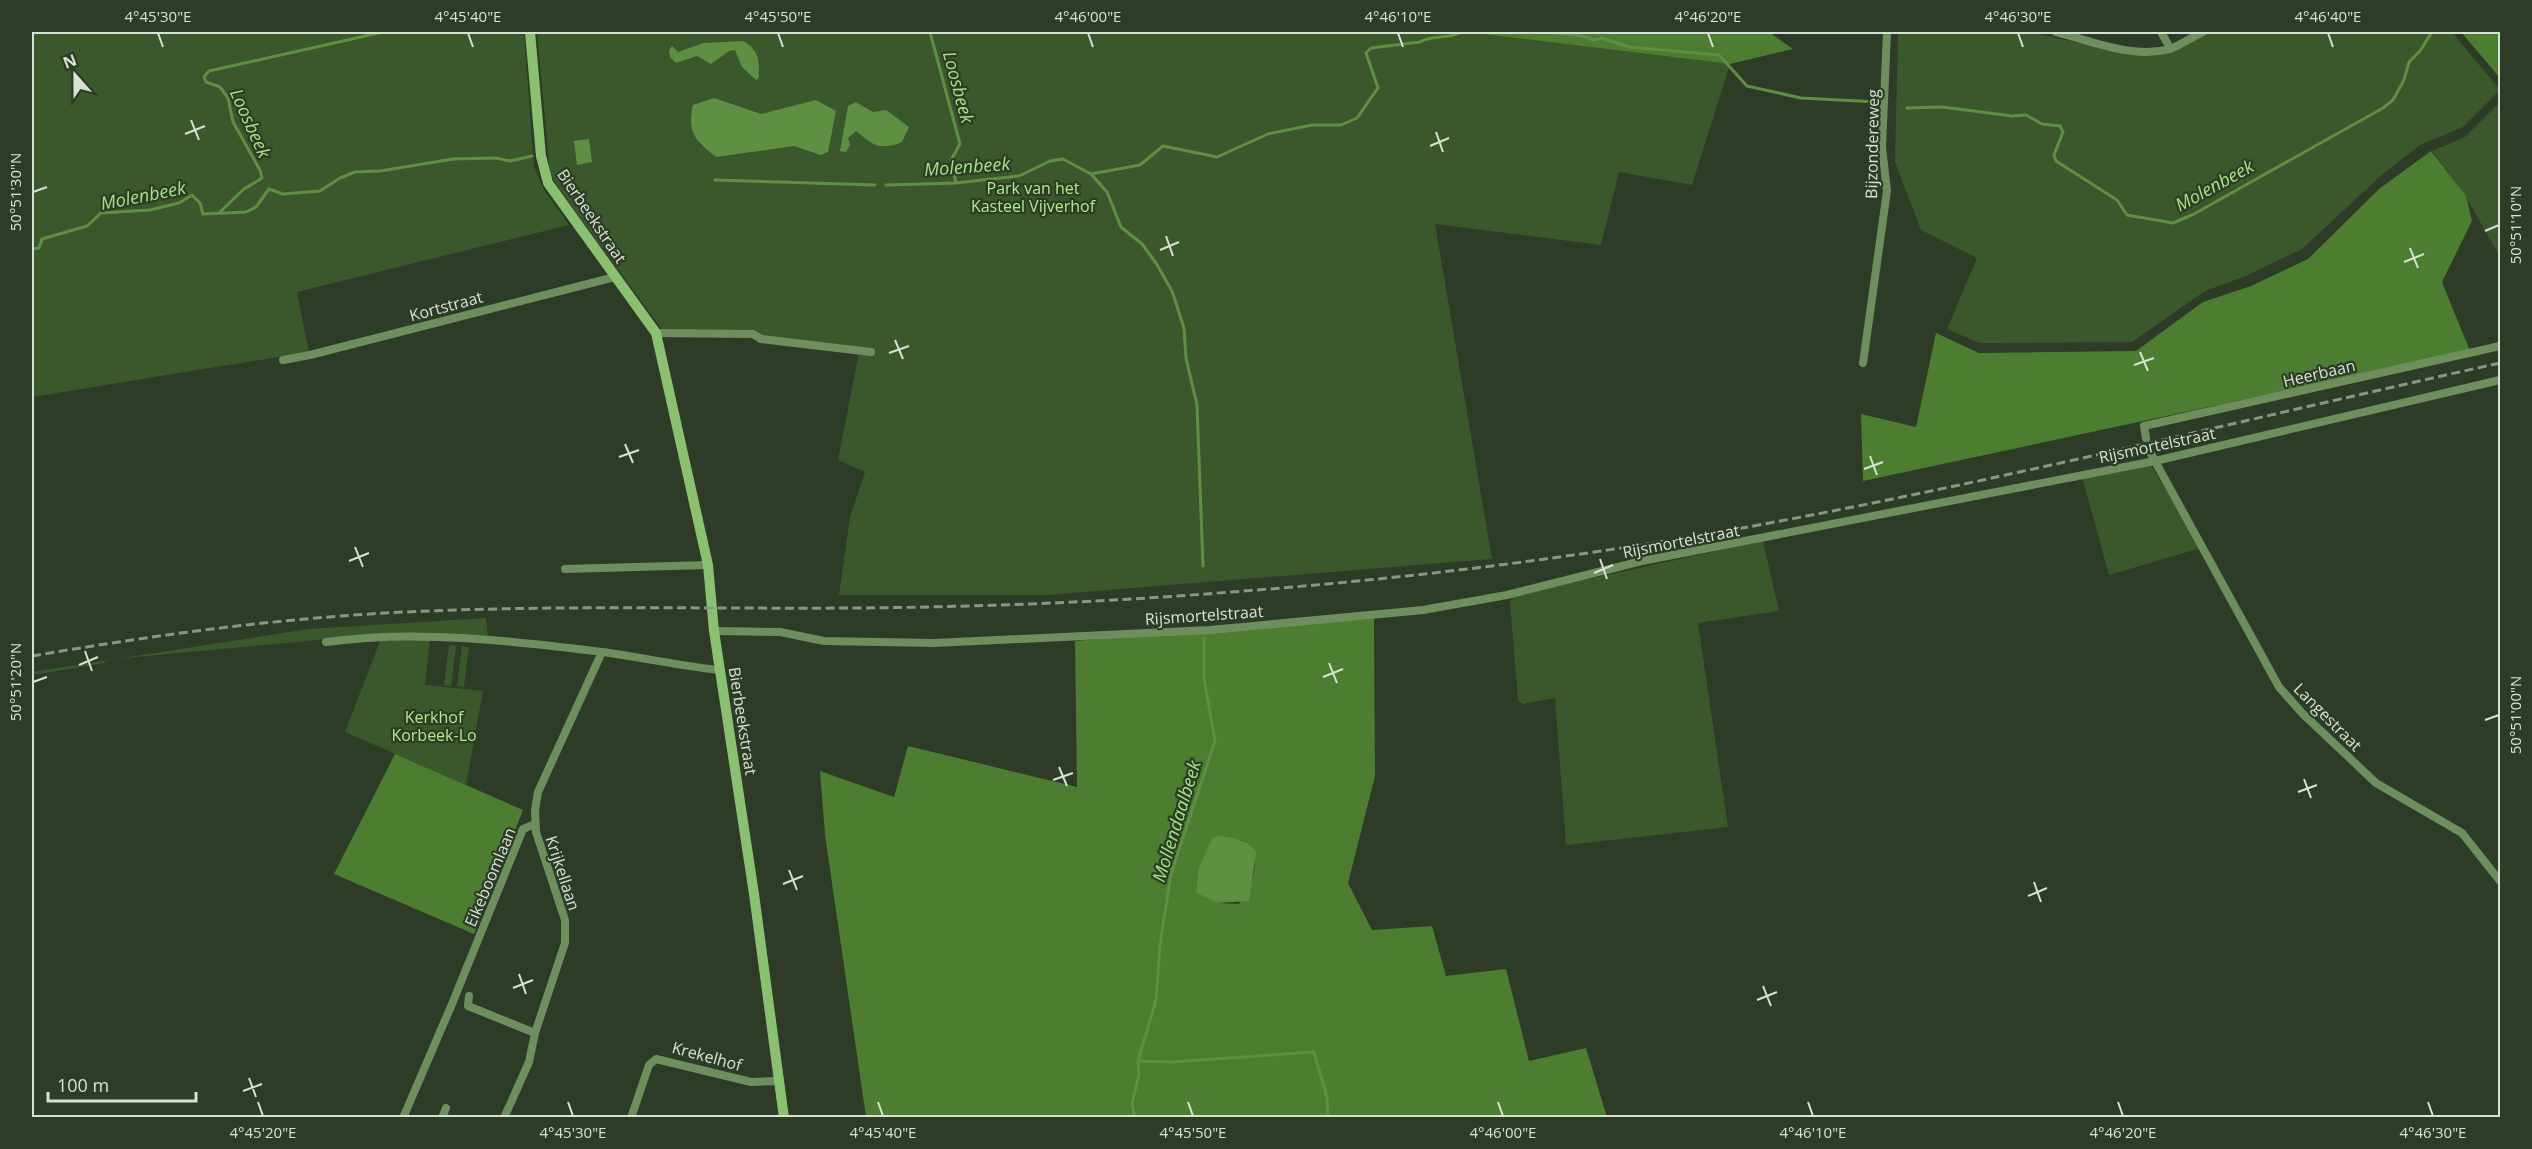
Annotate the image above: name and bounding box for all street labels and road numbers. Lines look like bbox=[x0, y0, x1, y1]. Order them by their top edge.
street label: Bijzondereweg bbox=[1860, 89, 1884, 199]
street label: Bierbeekstraat bbox=[552, 164, 632, 268]
street label: Kortstraat bbox=[407, 286, 485, 326]
street label: Heerbaan bbox=[2281, 354, 2357, 392]
street label: Rijsmortelstraat bbox=[2097, 422, 2218, 468]
street label: Rijsmortelstraat bbox=[1621, 519, 1742, 563]
street label: Rijsmortelstraat bbox=[1144, 600, 1264, 630]
street label: Bierbeekstraat bbox=[724, 665, 762, 777]
street label: Langestraat bbox=[2289, 678, 2367, 756]
street label: Eikeboomlaan bbox=[459, 824, 521, 930]
street label: Krijkellaan bbox=[541, 833, 585, 913]
street label: Krekelhof bbox=[670, 1036, 746, 1076]

